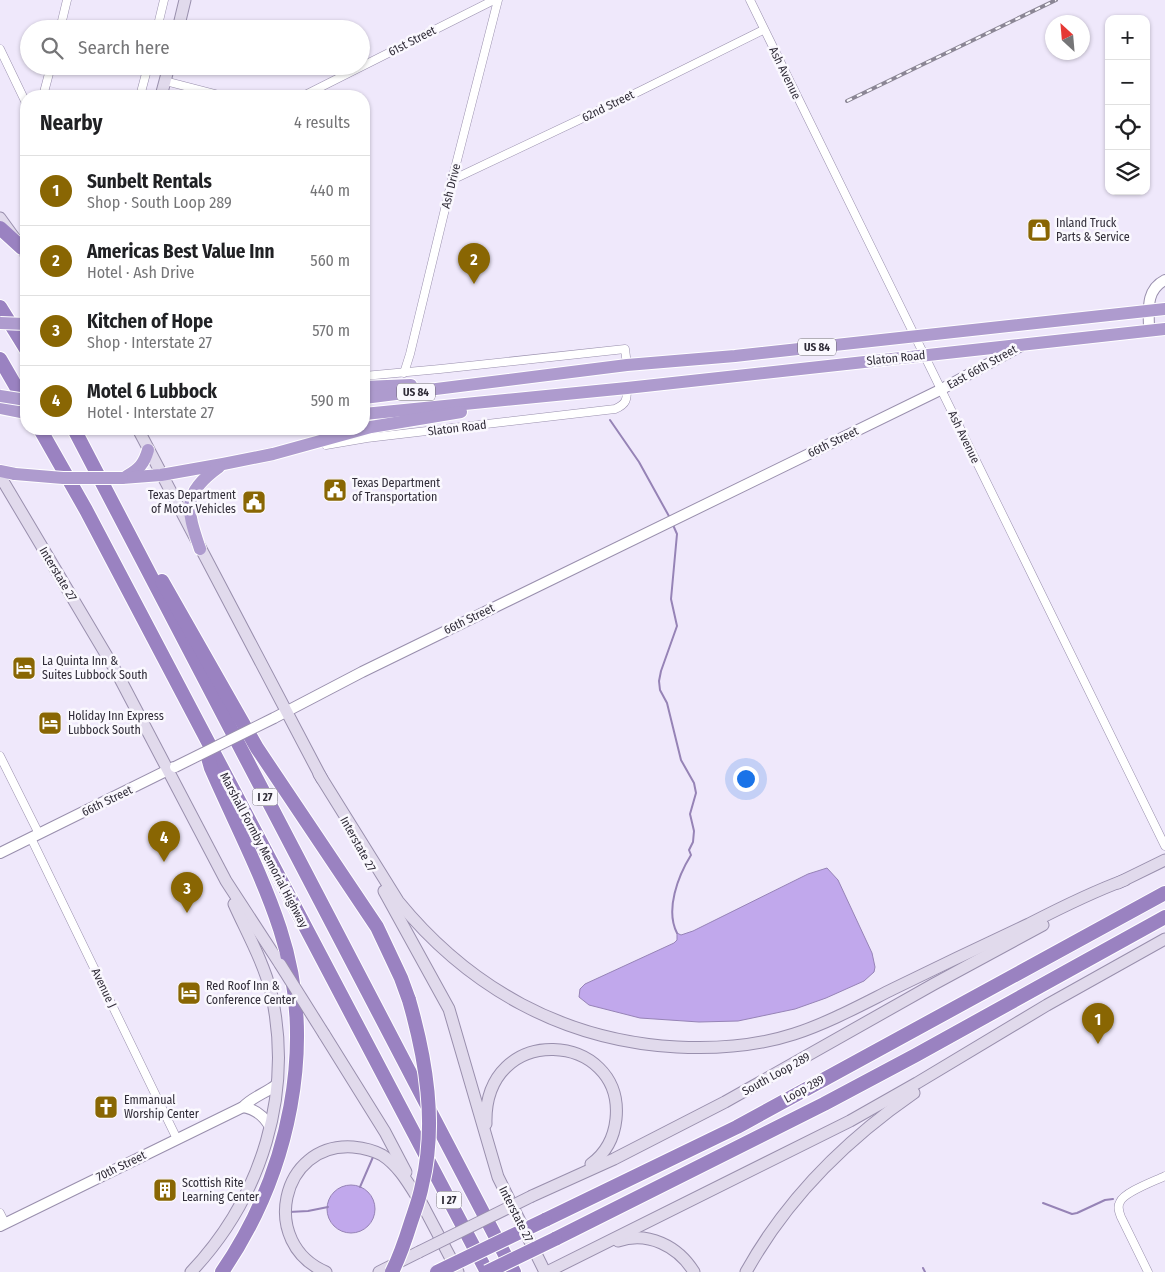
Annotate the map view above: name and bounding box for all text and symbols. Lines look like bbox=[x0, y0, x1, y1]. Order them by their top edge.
north arrow bbox=[1045, 15, 1090, 60]
map controls bbox=[1105, 15, 1150, 195]
button: + bbox=[1105, 15, 1150, 60]
search box bbox=[20, 20, 370, 75]
street label: 61st Street bbox=[386, 23, 438, 59]
icon: search bbox=[38, 34, 66, 62]
text: Search here bbox=[78, 36, 170, 59]
street label: Ash Avenue bbox=[766, 44, 804, 102]
button: − bbox=[1105, 60, 1150, 105]
street label: 62nd Street bbox=[580, 87, 636, 125]
button: locate bbox=[1105, 105, 1150, 150]
text: Nearby bbox=[40, 110, 102, 136]
text: 4 results bbox=[294, 113, 350, 132]
button: layers bbox=[1105, 150, 1150, 195]
street label: Ash Drive bbox=[439, 162, 463, 210]
text: Sunbelt Rentals bbox=[87, 170, 212, 193]
text: 1 bbox=[53, 181, 59, 200]
text: 440 m bbox=[310, 181, 350, 200]
text: Shop · South Loop 289 bbox=[87, 193, 232, 212]
place label: Inland Truck Parts & Service bbox=[1056, 216, 1130, 244]
shop icon: Inland Truck Parts & Service bbox=[1026, 217, 1052, 243]
text: Americas Best Value Inn bbox=[87, 240, 274, 263]
pin: 2 bbox=[458, 243, 490, 284]
text: 2 bbox=[52, 251, 60, 270]
text: 560 m bbox=[310, 251, 350, 270]
text: Hotel · Ash Drive bbox=[87, 263, 194, 282]
text: Kitchen of Hope bbox=[87, 310, 213, 333]
text: 3 bbox=[52, 321, 60, 340]
text: 570 m bbox=[312, 321, 350, 340]
text: Shop · Interstate 27 bbox=[87, 333, 212, 352]
road number: US 84 bbox=[798, 338, 836, 356]
street label: East 66th Street bbox=[945, 342, 1019, 392]
street label: Slaton Road bbox=[866, 348, 926, 368]
text: Motel 6 Lubbock bbox=[87, 380, 217, 403]
road number: US 84 bbox=[397, 384, 435, 401]
text: 4 bbox=[52, 391, 60, 410]
text: 590 m bbox=[311, 391, 350, 410]
text: Hotel · Interstate 27 bbox=[87, 403, 214, 422]
street label: Ash Avenue bbox=[945, 408, 983, 466]
street label: Slaton Road bbox=[427, 417, 487, 439]
street label: 66th Street bbox=[805, 424, 861, 460]
place label: Texas Department of Transportation bbox=[352, 476, 440, 504]
public building icon: Texas Department of Transportation bbox=[322, 477, 348, 503]
place label: Texas Department of Motor Vehicles bbox=[148, 488, 236, 516]
public building icon: Texas Department of Motor Vehicles bbox=[241, 489, 267, 515]
street label: Interstate 27 bbox=[36, 544, 80, 604]
street label: 66th Street bbox=[441, 601, 497, 637]
place label: La Quinta Inn & Suites Lubbock South bbox=[42, 654, 148, 682]
hotel icon: La Quinta Inn & Suites Lubbock South bbox=[11, 655, 37, 681]
place label: Holiday Inn Express Lubbock South bbox=[68, 709, 164, 737]
hotel icon: Holiday Inn Express Lubbock South bbox=[37, 710, 63, 736]
your location bbox=[733, 766, 759, 792]
street label: Marshall Formby Memorial Highway bbox=[217, 770, 311, 931]
street label: 66th Street bbox=[79, 783, 135, 819]
road number: I 27 bbox=[252, 789, 278, 806]
street label: Interstate 27 bbox=[337, 814, 379, 874]
pin: 4 bbox=[148, 821, 180, 862]
pin: 3 bbox=[171, 872, 203, 913]
street label: Avenue J bbox=[88, 966, 120, 1010]
place label: Red Roof Inn & Conference Center bbox=[206, 979, 297, 1007]
hotel icon: Red Roof Inn & Conference Center bbox=[176, 980, 202, 1006]
pin: 1 bbox=[1082, 1003, 1114, 1044]
street label: South Loop 289 bbox=[740, 1049, 812, 1099]
street label: Loop 289 bbox=[781, 1072, 827, 1106]
place label: Emmanual Worship Center bbox=[124, 1093, 200, 1121]
church icon: Emmanual Worship Center bbox=[93, 1094, 119, 1120]
street label: 70th Street bbox=[94, 1148, 148, 1184]
place label: Scottish Rite Learning Center bbox=[182, 1176, 260, 1204]
building icon: Scottish Rite Learning Center bbox=[152, 1177, 178, 1203]
street label: Interstate 27 bbox=[496, 1184, 536, 1244]
road number: I 27 bbox=[436, 1192, 462, 1208]

